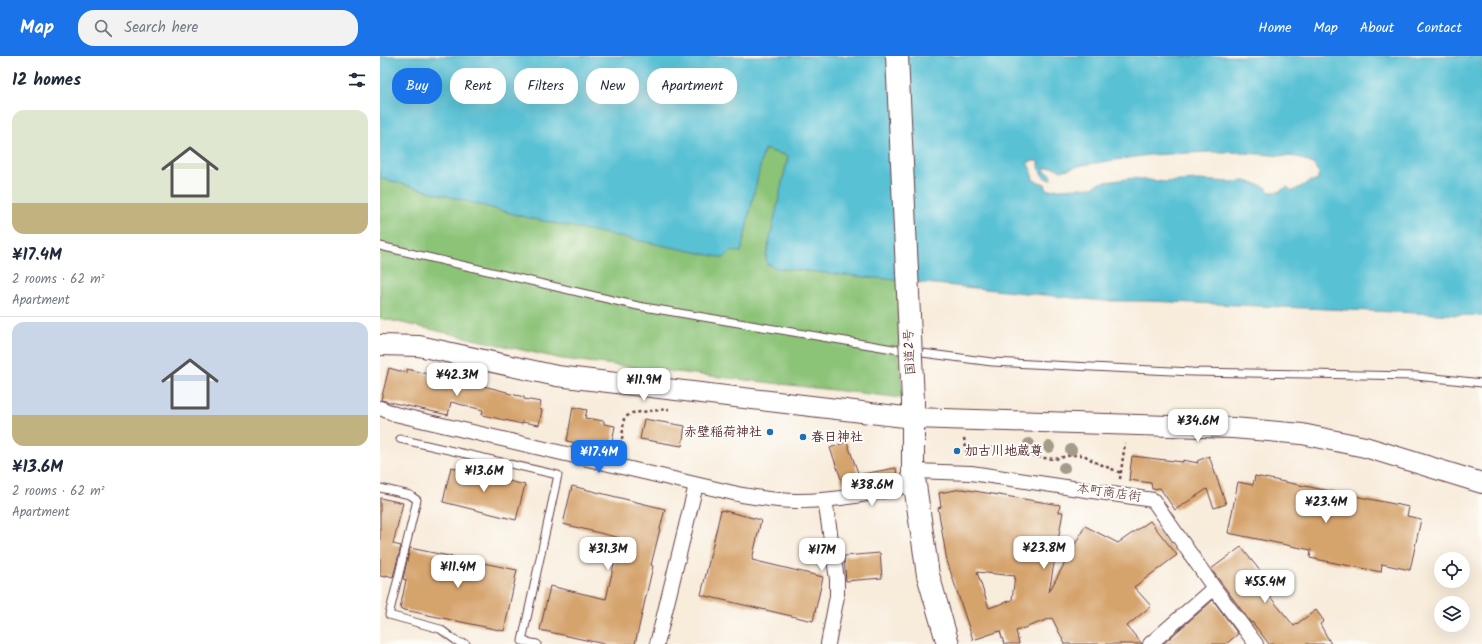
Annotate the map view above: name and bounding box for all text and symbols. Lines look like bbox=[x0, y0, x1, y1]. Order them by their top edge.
search box bbox=[78, 10, 358, 46]
text: Map bbox=[20, 13, 54, 43]
text: Search here bbox=[124, 16, 198, 40]
icon: search bbox=[92, 17, 114, 39]
text: Home bbox=[1258, 17, 1292, 39]
text: Map bbox=[1314, 17, 1338, 39]
text: About bbox=[1360, 17, 1394, 39]
text: Contact bbox=[1416, 17, 1462, 39]
text: 12 homes bbox=[12, 67, 81, 94]
chip: Buy bbox=[392, 68, 442, 104]
chip: Rent bbox=[450, 68, 506, 104]
chip: Filters bbox=[514, 68, 578, 104]
chip: New bbox=[586, 68, 639, 104]
chip: Apartment bbox=[647, 68, 737, 104]
icon: filters bbox=[346, 69, 368, 91]
icon: home bbox=[154, 136, 226, 208]
text: ¥17.4M bbox=[12, 242, 62, 269]
text: 2 rooms · 62 m² bbox=[12, 269, 105, 290]
text: Apartment bbox=[12, 290, 70, 311]
street label: 国道2号 bbox=[898, 328, 922, 376]
icon: home bbox=[154, 348, 226, 420]
pin: ¥42.3M bbox=[424, 363, 490, 397]
text: ¥42.3M bbox=[436, 365, 478, 386]
pin: ¥11.9M bbox=[611, 368, 677, 402]
text: ¥11.9M bbox=[626, 370, 662, 391]
pin: ¥34.6M bbox=[1165, 409, 1231, 443]
text: ¥34.6M bbox=[1177, 411, 1219, 432]
place label: 赤壁稲荷神社 bbox=[684, 422, 762, 443]
marker: 赤壁稲荷神社 bbox=[765, 427, 775, 437]
place label: 春日神社 bbox=[811, 427, 863, 448]
marker: 春日神社 bbox=[798, 432, 808, 442]
pin: ¥17.4M bbox=[566, 440, 632, 474]
place label: 加古川地蔵尊 bbox=[965, 441, 1043, 462]
text: ¥17.4M bbox=[580, 442, 618, 463]
marker: 加古川地蔵尊 bbox=[952, 446, 962, 456]
text: ¥13.6M bbox=[12, 454, 63, 481]
pin: ¥13.6M bbox=[451, 459, 517, 493]
text: ¥13.6M bbox=[465, 461, 504, 482]
pin: ¥38.6M bbox=[839, 473, 905, 507]
text: ¥38.6M bbox=[851, 475, 893, 496]
street label: 本町商店街 bbox=[1075, 478, 1143, 508]
text: 2 rooms · 62 m² bbox=[12, 481, 105, 502]
pin: ¥23.4M bbox=[1293, 490, 1359, 524]
text: ¥23.4M bbox=[1305, 492, 1347, 513]
text: Apartment bbox=[12, 502, 70, 523]
pin: ¥23.8M bbox=[1011, 536, 1077, 570]
pin: ¥31.3M bbox=[575, 537, 641, 571]
pin: ¥17M bbox=[798, 538, 846, 572]
text: ¥23.8M bbox=[1022, 538, 1066, 559]
text: ¥31.3M bbox=[588, 539, 628, 560]
text: ¥17M bbox=[808, 540, 836, 561]
map controls bbox=[1434, 552, 1470, 632]
button: locate bbox=[1434, 552, 1470, 588]
pin: ¥11.4M bbox=[425, 555, 491, 589]
text: ¥11.4M bbox=[440, 557, 476, 578]
pin: ¥55.4M bbox=[1232, 570, 1298, 604]
text: ¥55.4M bbox=[1244, 572, 1286, 593]
button: layers bbox=[1434, 596, 1470, 632]

